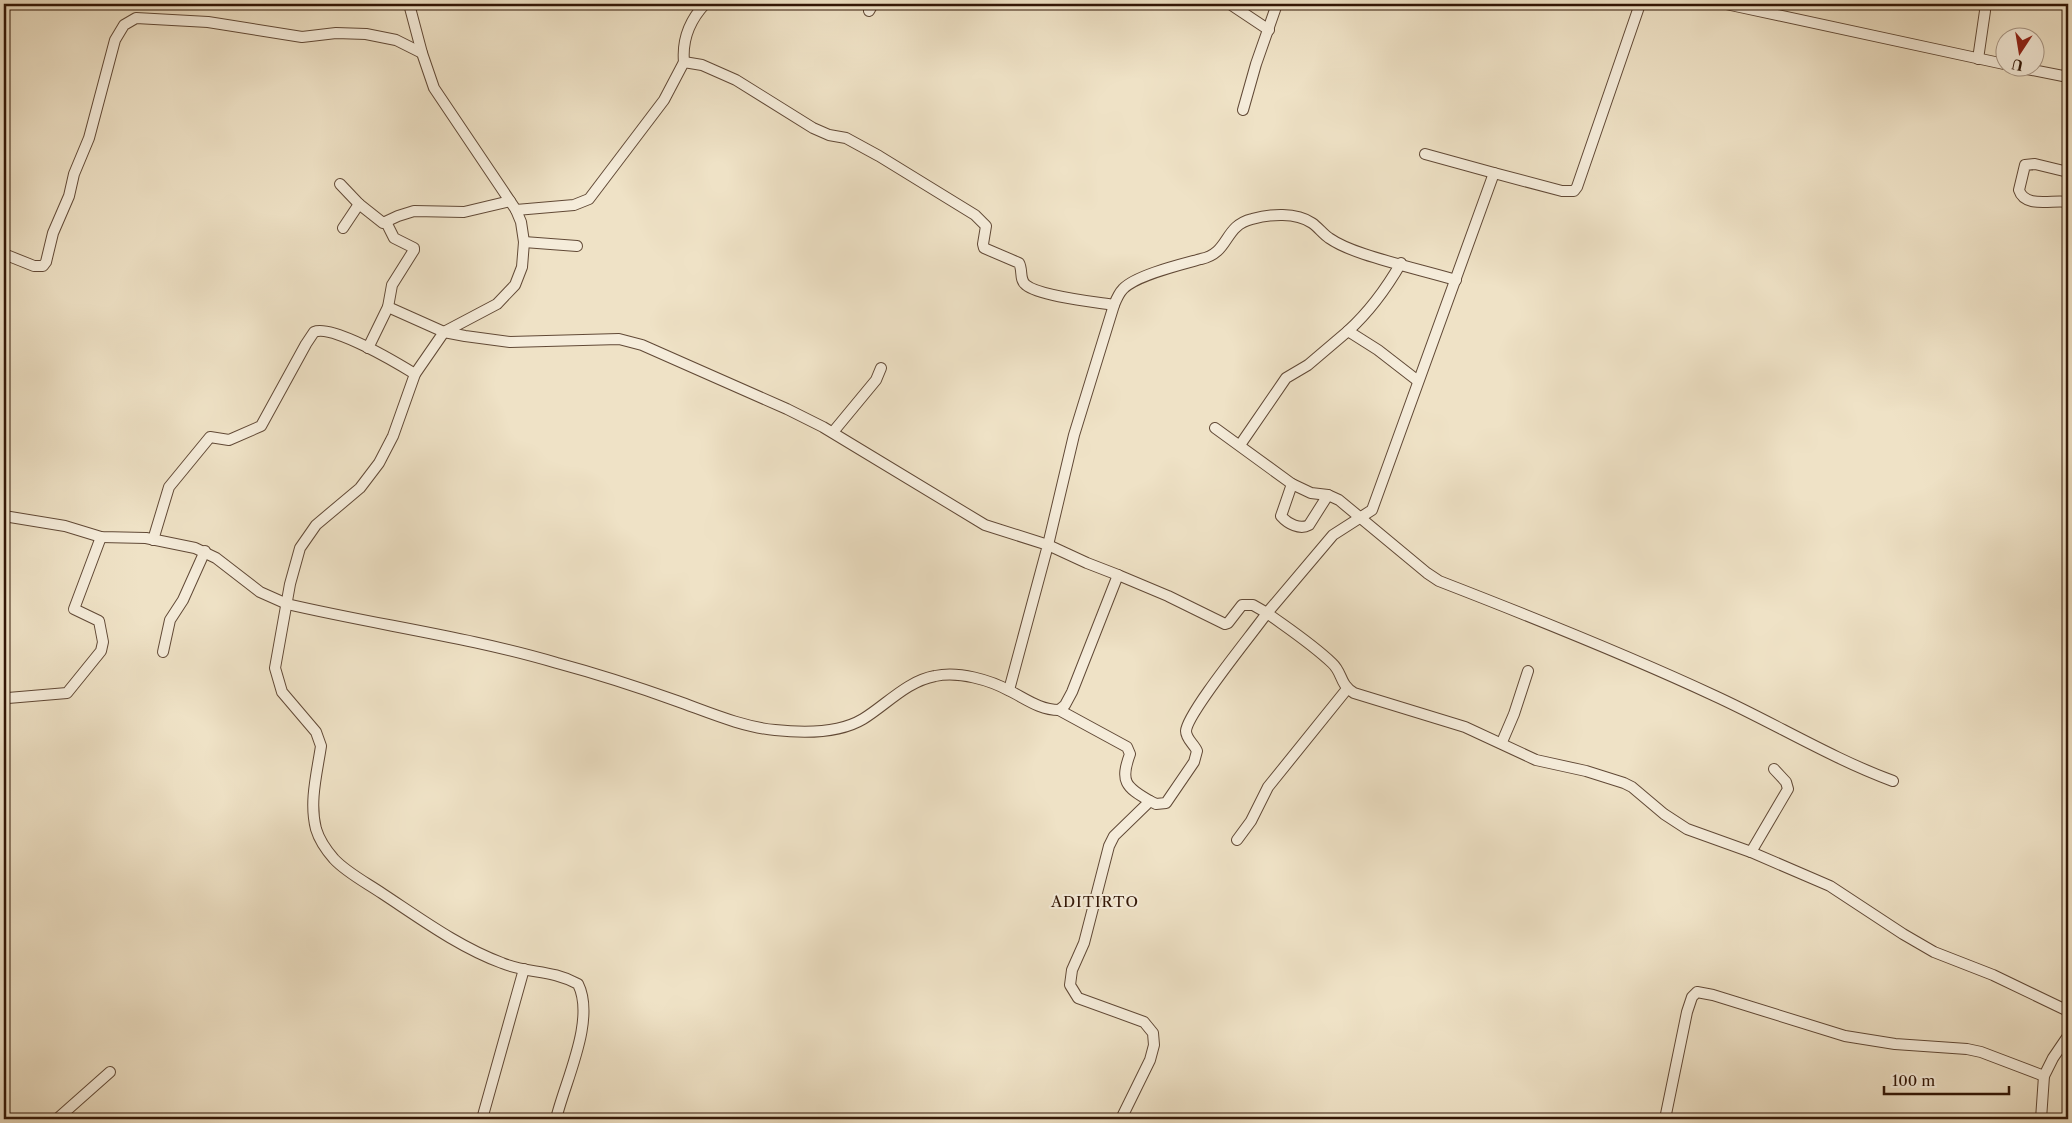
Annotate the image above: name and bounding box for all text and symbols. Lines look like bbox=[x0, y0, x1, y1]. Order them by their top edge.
north arrow bbox=[1994, 28, 2044, 78]
text: U bbox=[2009, 55, 2025, 75]
district label: ADITIRTO bbox=[1050, 892, 1139, 911]
scale bar bbox=[1884, 1063, 2010, 1095]
text: 100 m bbox=[1892, 1071, 1935, 1090]

